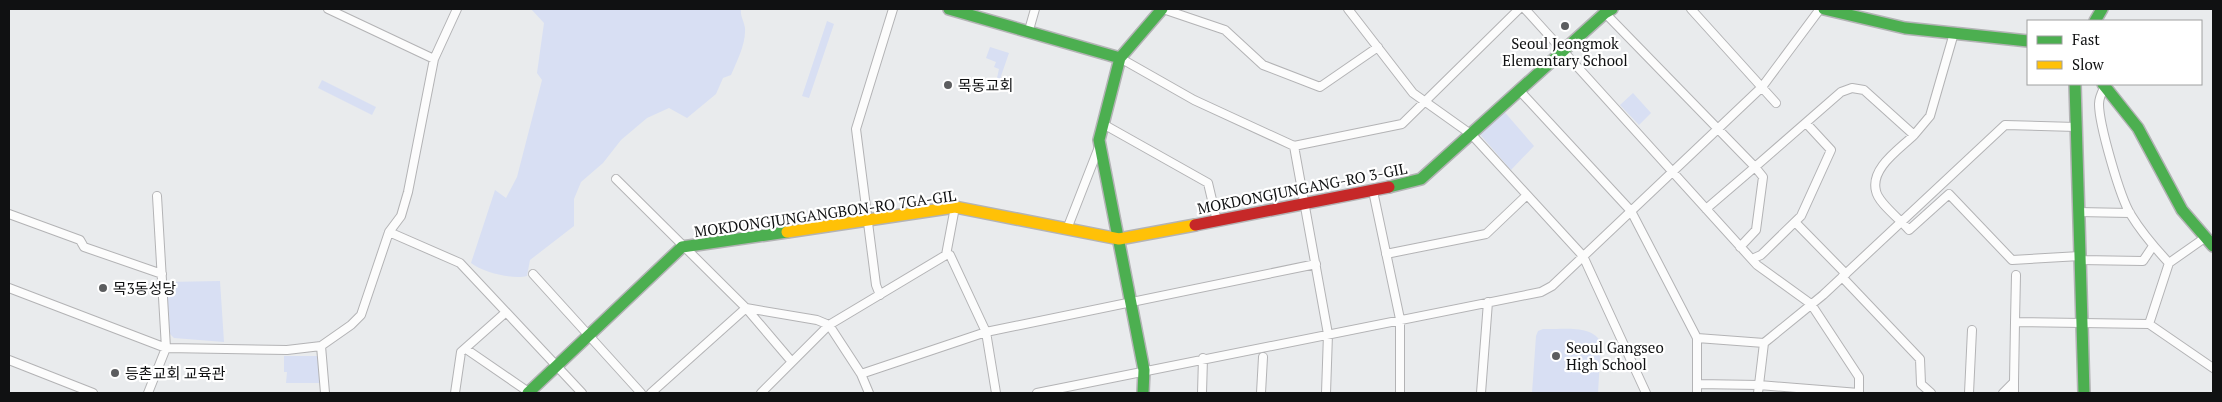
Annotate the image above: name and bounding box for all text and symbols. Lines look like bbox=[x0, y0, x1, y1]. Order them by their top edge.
marker: Seoul Jeongmok Elementary School bbox=[1559, 20, 1571, 32]
legend bbox=[2027, 20, 2202, 85]
text: Fast bbox=[2072, 29, 2100, 49]
place label: Seoul Jeongmok Elementary School bbox=[1502, 33, 1628, 70]
text: Slow bbox=[2072, 54, 2105, 74]
place label: 목동교회 bbox=[958, 75, 1013, 95]
marker: 목동교회 bbox=[942, 79, 954, 91]
street label: MOKDONGJUNGANG-RO 3-GIL bbox=[1195, 158, 1409, 218]
street label: MOKDONGJUNGANGBON-RO 7GA-GIL bbox=[693, 185, 957, 241]
place label: 목3동성당 bbox=[113, 278, 176, 298]
marker: 목3동성당 bbox=[97, 282, 109, 294]
place label: Seoul Gangseo High School bbox=[1566, 337, 1664, 374]
marker: Seoul Gangseo High School bbox=[1550, 350, 1562, 362]
place label: 등촌교회 교육관 bbox=[125, 363, 225, 383]
marker: 등촌교회 교육관 bbox=[109, 367, 121, 379]

